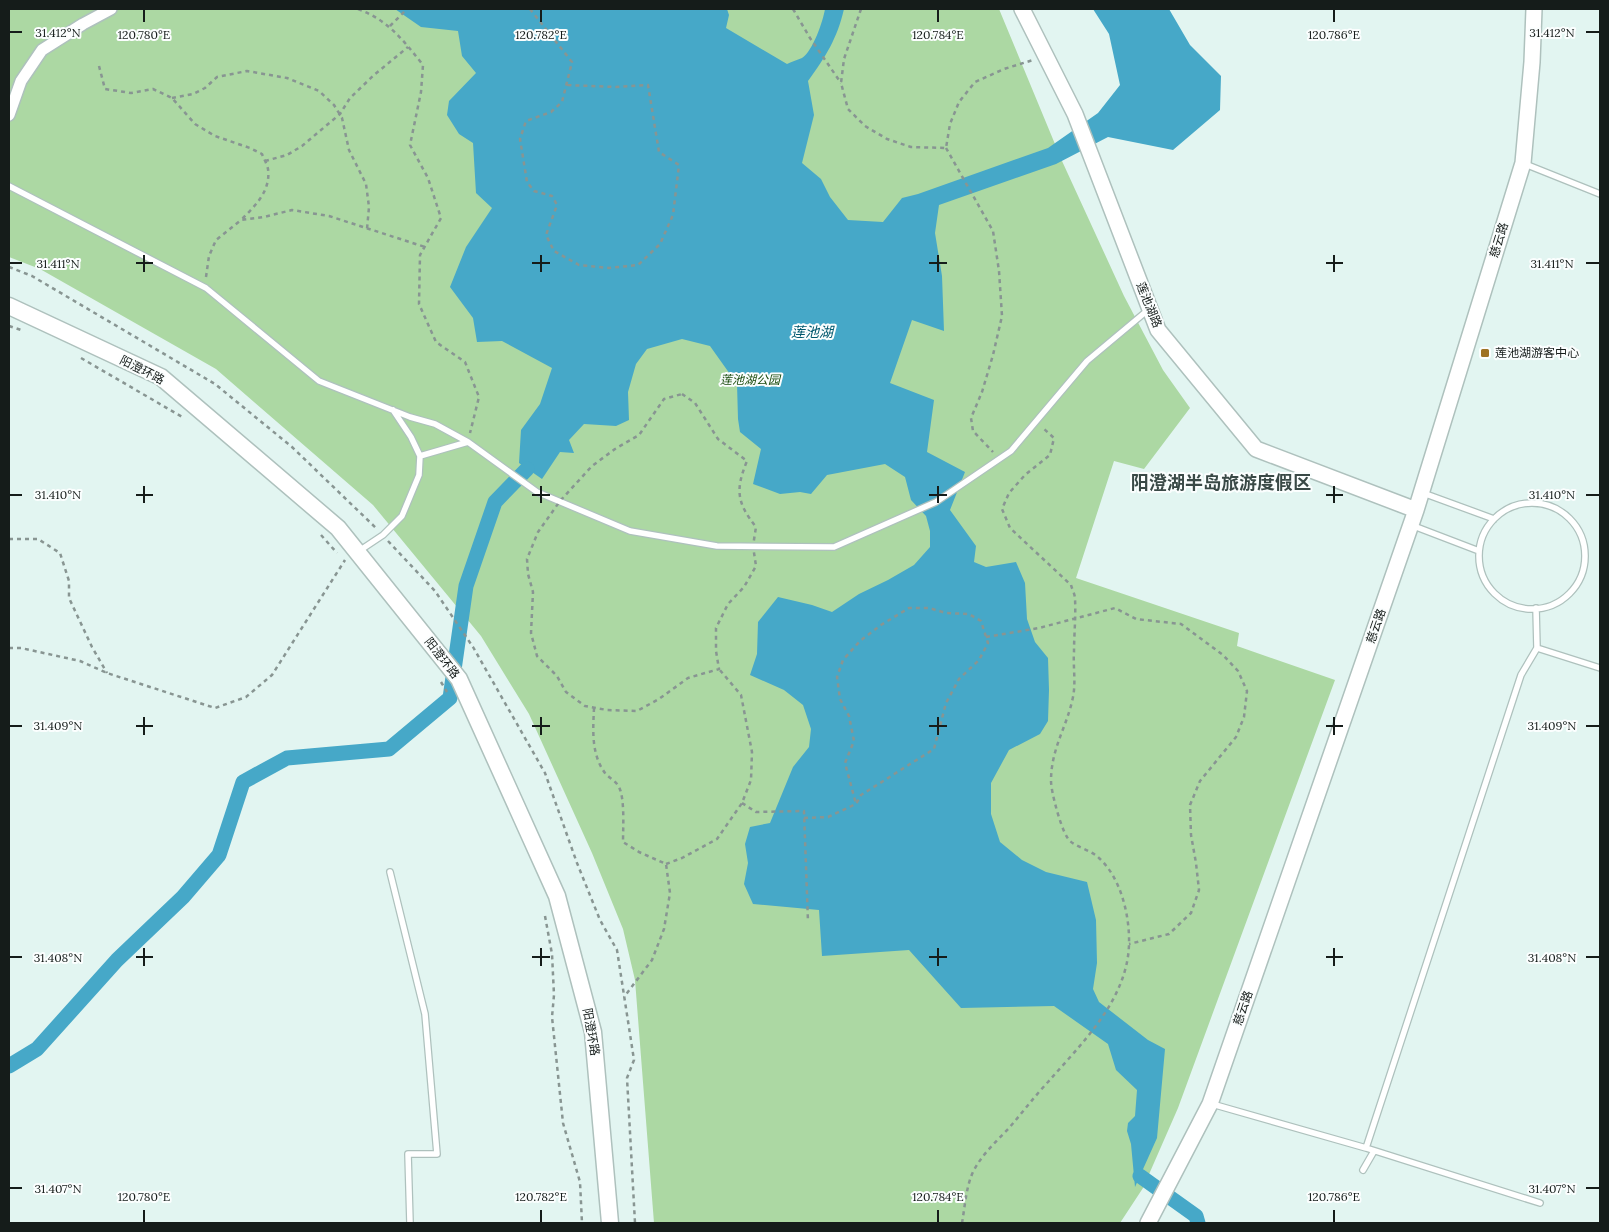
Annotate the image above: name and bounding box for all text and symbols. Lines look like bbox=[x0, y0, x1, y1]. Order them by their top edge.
text: 31.412°N bbox=[35, 25, 81, 40]
text: 31.412°N bbox=[1529, 25, 1575, 40]
text: 120.780°E bbox=[118, 27, 170, 42]
text: 120.782°E bbox=[515, 27, 567, 42]
text: 120.784°E bbox=[912, 27, 964, 42]
text: 120.786°E bbox=[1308, 27, 1360, 42]
street label: 慈云路 bbox=[1486, 220, 1511, 259]
text: 31.411°N bbox=[36, 256, 80, 271]
text: 31.411°N bbox=[1530, 256, 1574, 271]
street label: 莲池湖路 bbox=[1134, 280, 1165, 330]
water label: 莲池湖 bbox=[791, 323, 835, 341]
place label: 莲池湖游客中心 bbox=[1495, 345, 1579, 360]
marker: 莲池湖游客中心 bbox=[1479, 347, 1491, 359]
street label: 阳澄环路 bbox=[117, 352, 167, 387]
park label: 莲池湖公园 bbox=[720, 372, 782, 387]
district label: 阳澄湖半岛旅游度假区 bbox=[1131, 471, 1311, 494]
text: 31.410°N bbox=[35, 487, 81, 502]
text: 31.410°N bbox=[1529, 487, 1575, 502]
street label: 慈云路 bbox=[1363, 606, 1388, 645]
street label: 阳澄环路 bbox=[422, 634, 463, 681]
text: 31.409°N bbox=[34, 718, 82, 733]
text: 31.409°N bbox=[1528, 718, 1576, 733]
text: 31.408°N bbox=[34, 950, 82, 965]
text: 31.408°N bbox=[1528, 950, 1576, 965]
street label: 慈云路 bbox=[1230, 988, 1255, 1027]
street label: 阳澄环路 bbox=[580, 1007, 603, 1057]
text: 31.407°N bbox=[34, 1181, 82, 1196]
text: 31.407°N bbox=[1528, 1181, 1576, 1196]
text: 120.780°E bbox=[118, 1189, 170, 1204]
text: 120.782°E bbox=[515, 1189, 567, 1204]
text: 120.784°E bbox=[912, 1189, 964, 1204]
text: 120.786°E bbox=[1308, 1189, 1360, 1204]

